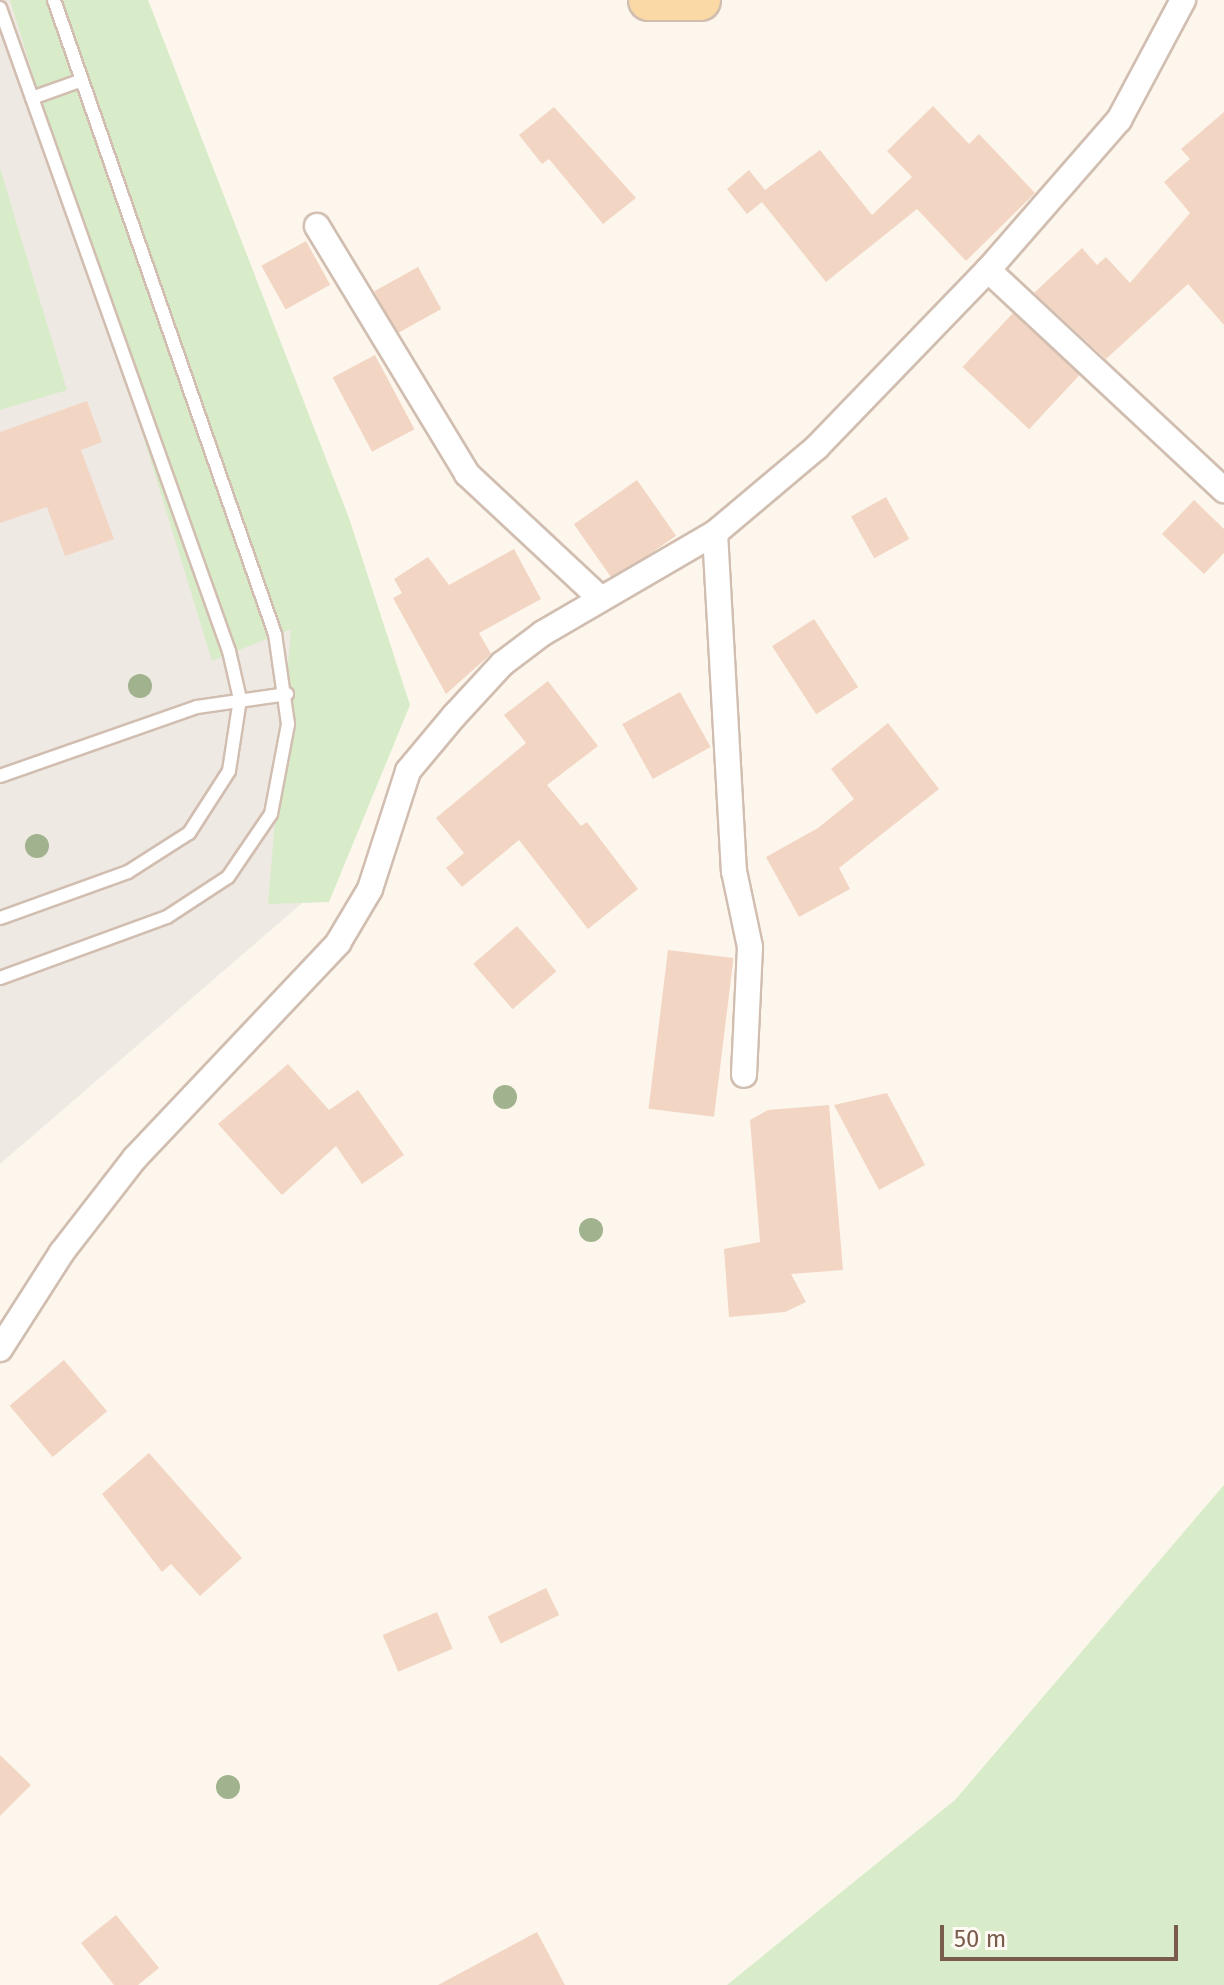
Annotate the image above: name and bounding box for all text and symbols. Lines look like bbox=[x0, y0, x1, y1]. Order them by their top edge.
scale bar bbox=[944, 1909, 1182, 1959]
text: 50 m bbox=[954, 1925, 1006, 1953]

